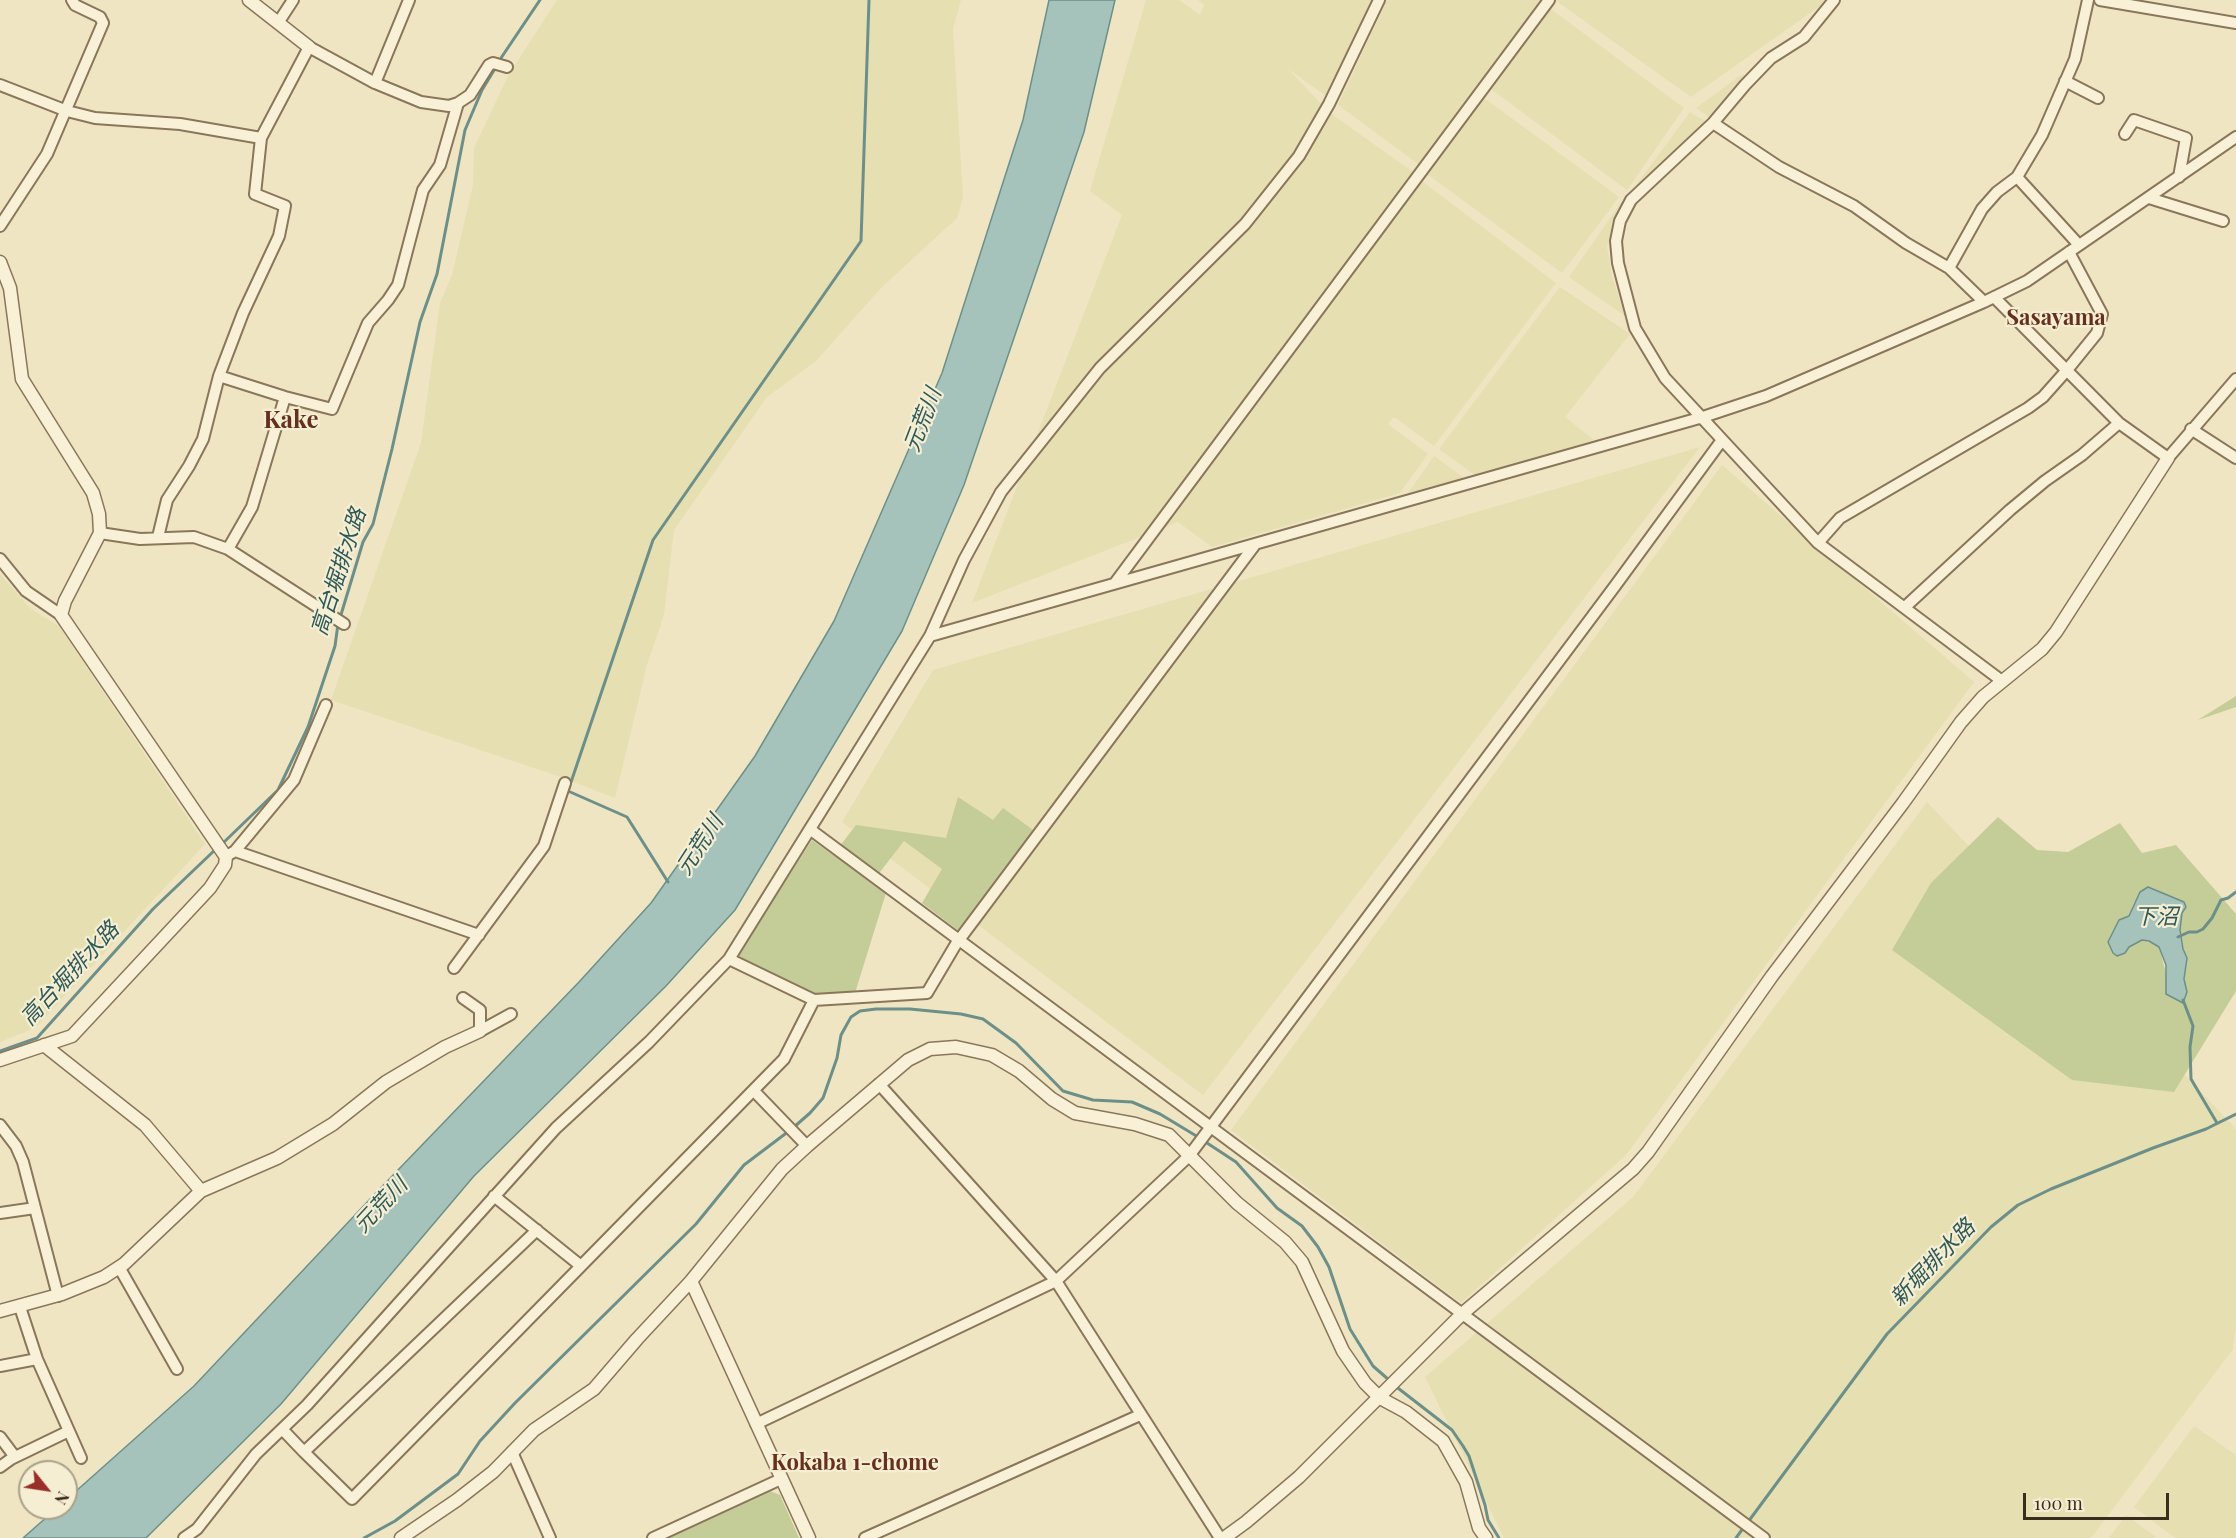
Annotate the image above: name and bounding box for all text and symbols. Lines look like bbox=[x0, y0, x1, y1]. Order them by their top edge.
district label: Sasayama bbox=[2006, 305, 2106, 331]
water label: 元荒川 bbox=[899, 384, 947, 456]
district label: Kake bbox=[263, 407, 319, 435]
water label: 高台堀排水路 bbox=[306, 505, 372, 639]
water label: 元荒川 bbox=[671, 810, 729, 880]
water label: 下沼 bbox=[2134, 904, 2178, 930]
water label: 高台堀排水路 bbox=[15, 917, 125, 1031]
water label: 元荒川 bbox=[349, 1172, 413, 1238]
water label: 新堀排水路 bbox=[1885, 1214, 1981, 1312]
district label: Kokaba 1-chome bbox=[771, 1450, 939, 1476]
north arrow bbox=[18, 1460, 78, 1520]
scale bar bbox=[2026, 1481, 2172, 1519]
text: N bbox=[50, 1488, 74, 1509]
text: 100 m bbox=[2034, 1491, 2083, 1515]

